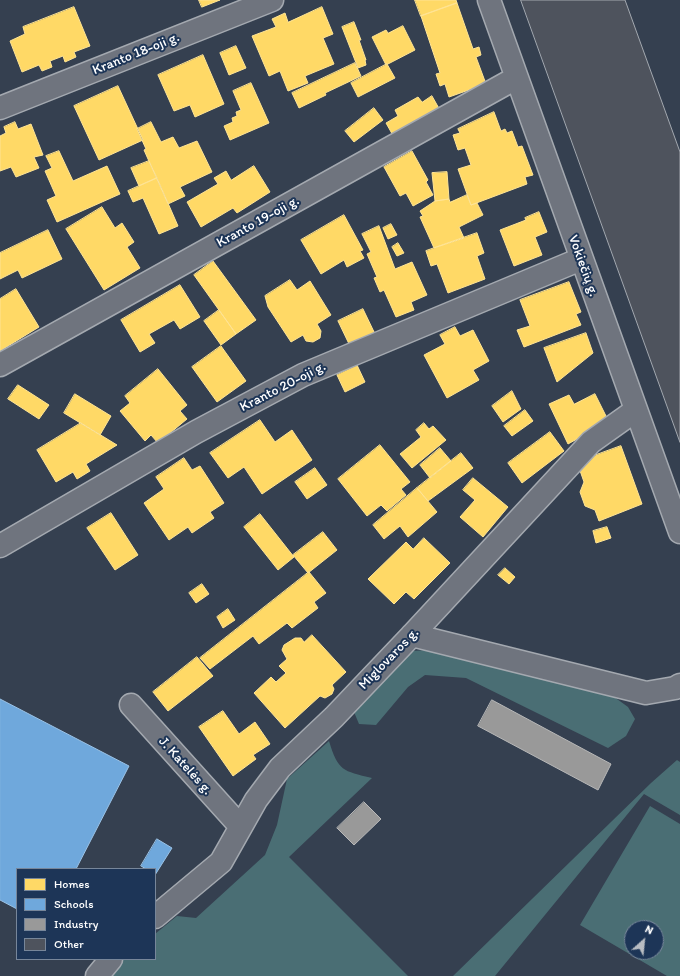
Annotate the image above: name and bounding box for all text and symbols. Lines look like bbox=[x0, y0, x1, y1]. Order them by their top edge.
street label: Kranto 18-oji g. bbox=[90, 29, 182, 79]
street label: Kranto 19-oji g. bbox=[214, 192, 302, 252]
street label: Vokiečių g. bbox=[564, 233, 602, 299]
street label: Kranto 20-oji g. bbox=[237, 358, 329, 416]
street label: Miglovaros g. bbox=[355, 625, 423, 693]
street label: J. Katelės g. bbox=[155, 734, 215, 798]
legend bbox=[16, 868, 156, 960]
text: Homes bbox=[54, 877, 90, 891]
text: Schools bbox=[54, 897, 93, 911]
text: Industry bbox=[54, 917, 98, 931]
north arrow bbox=[624, 920, 664, 960]
text: N bbox=[643, 922, 655, 937]
text: Other bbox=[54, 937, 84, 951]

